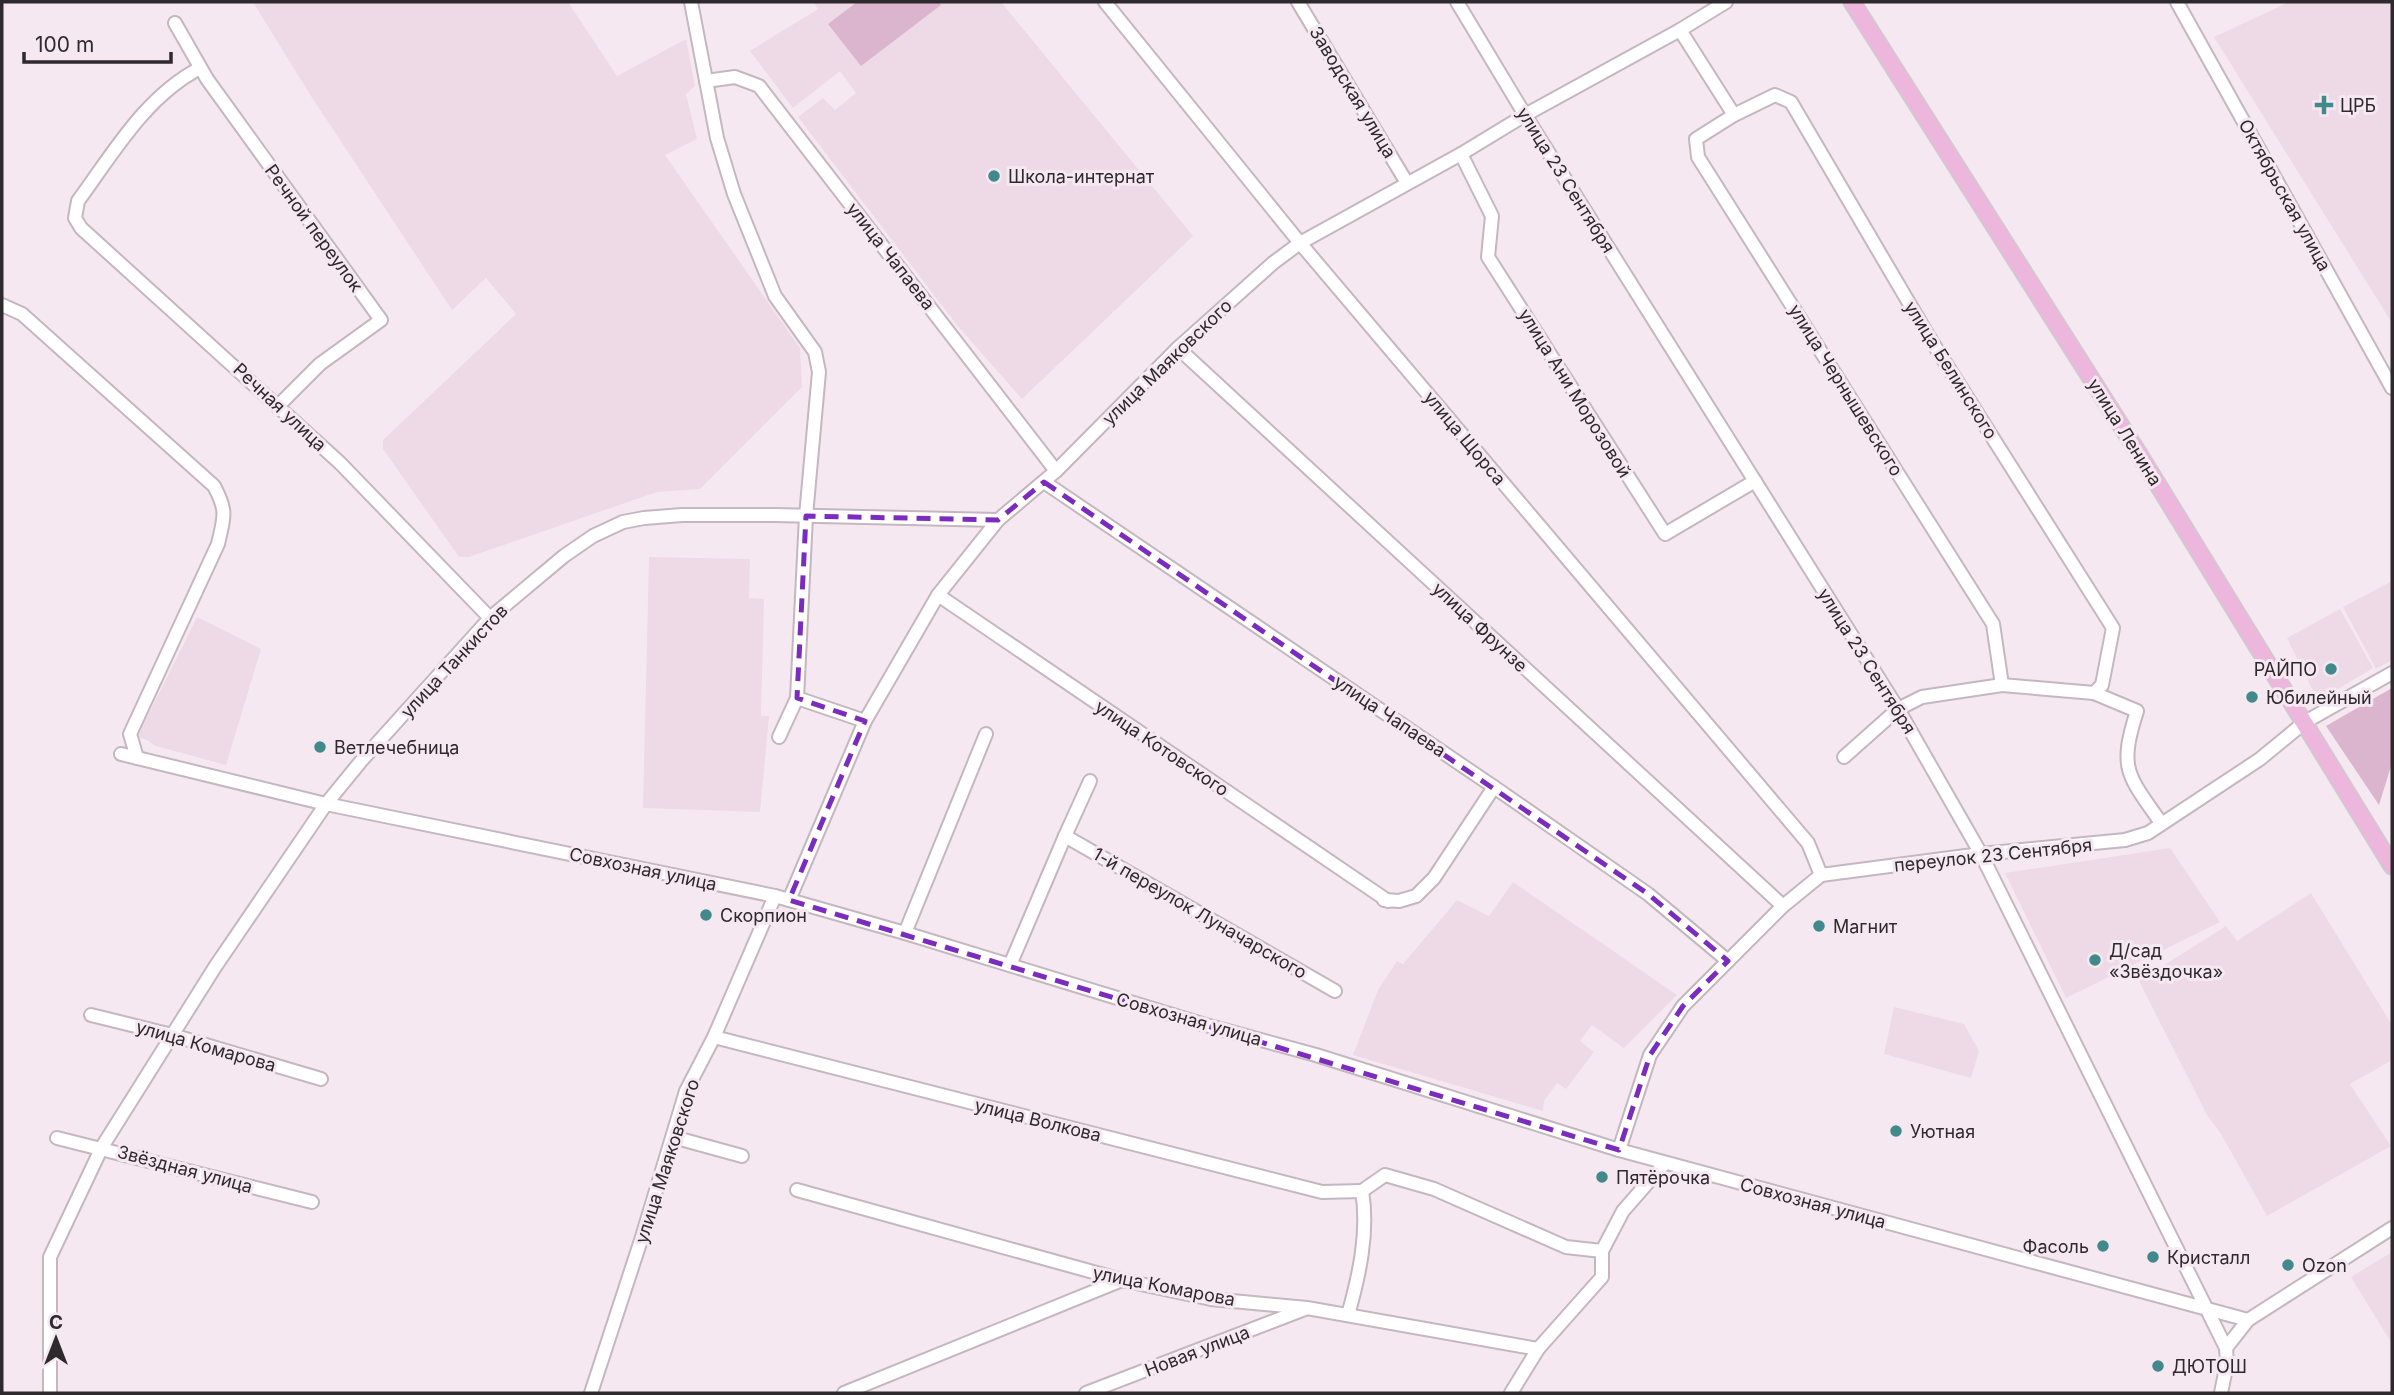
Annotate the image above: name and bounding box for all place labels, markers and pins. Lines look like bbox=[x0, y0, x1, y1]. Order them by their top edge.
marker: ЦРБ bbox=[2314, 95, 2334, 115]
place label: ЦРБ bbox=[2340, 95, 2376, 116]
place label: Школа-интернат bbox=[1008, 166, 1155, 187]
marker: Школа-интернат bbox=[986, 168, 1002, 184]
place label: РАЙПО bbox=[2254, 658, 2317, 680]
marker: РАЙПО bbox=[2323, 661, 2339, 677]
place label: Юбилейный bbox=[2266, 687, 2372, 708]
marker: Юбилейный bbox=[2244, 689, 2260, 705]
place label: Ветлечебница bbox=[334, 737, 459, 758]
marker: Ветлечебница bbox=[312, 739, 328, 755]
place label: Скорпион bbox=[720, 905, 807, 926]
marker: Скорпион bbox=[698, 907, 714, 923]
place label: Магнит bbox=[1833, 916, 1898, 937]
marker: Магнит bbox=[1811, 918, 1827, 934]
place label: Д/сад «Звёздочка» bbox=[2109, 940, 2223, 982]
marker: Д/сад «Звёздочка» bbox=[2087, 952, 2103, 968]
place label: Уютная bbox=[1910, 1121, 1975, 1142]
marker: Уютная bbox=[1888, 1123, 1904, 1139]
place label: Пятёрочка bbox=[1616, 1167, 1710, 1188]
marker: Пятёрочка bbox=[1594, 1169, 1610, 1185]
place label: Фасоль bbox=[2023, 1236, 2089, 1257]
marker: Фасоль bbox=[2095, 1238, 2111, 1254]
place label: Кристалл bbox=[2167, 1247, 2250, 1268]
marker: Кристалл bbox=[2145, 1249, 2161, 1265]
place label: Ozon bbox=[2302, 1255, 2347, 1276]
marker: Ozon bbox=[2280, 1257, 2296, 1273]
place label: ДЮТОШ bbox=[2172, 1356, 2247, 1377]
marker: ДЮТОШ bbox=[2150, 1358, 2166, 1374]

